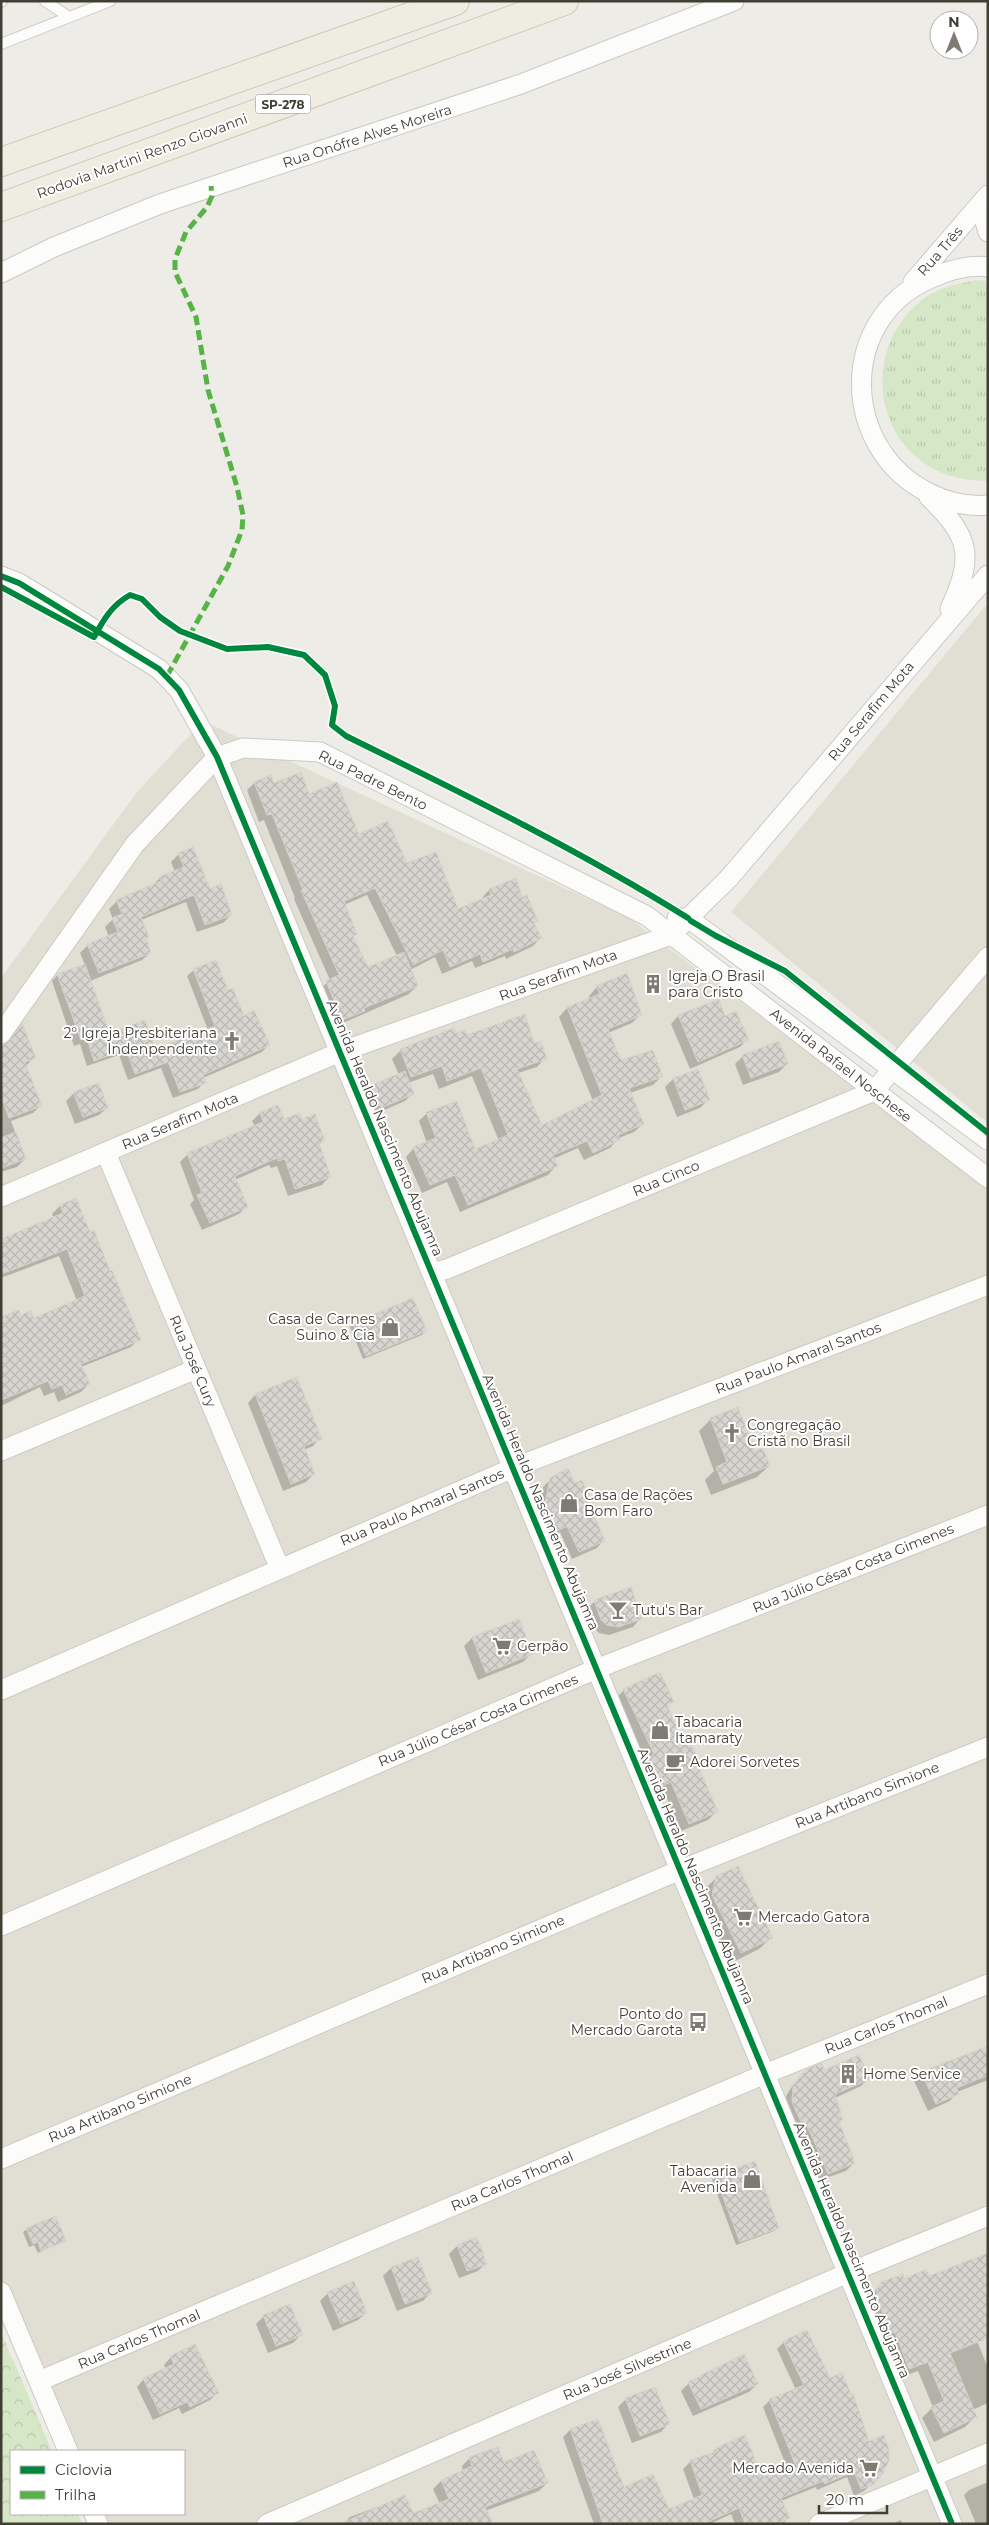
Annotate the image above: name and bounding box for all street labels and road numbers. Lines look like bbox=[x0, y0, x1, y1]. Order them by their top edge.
road number: SP-278 bbox=[256, 95, 310, 114]
street label: Rua Onófre Alves Moreira bbox=[280, 100, 454, 172]
street label: Rodovia Martini Renzo Giovanni bbox=[34, 109, 250, 203]
street label: Rua Três bbox=[914, 222, 967, 280]
street label: Rua Serafim Mota bbox=[824, 657, 918, 765]
street label: Rua Padre Bento bbox=[315, 746, 431, 814]
street label: Rua Serafim Mota bbox=[496, 945, 620, 1005]
street label: Avenida Heraldo Nascimento Abujamra bbox=[323, 997, 447, 1259]
street label: Avenida Rafael Noschese bbox=[766, 1004, 916, 1126]
street label: Rua Serafim Mota bbox=[119, 1088, 241, 1154]
street label: Rua Cinco bbox=[630, 1156, 702, 1200]
street label: Rua José Cury bbox=[165, 1312, 221, 1410]
street label: Rua Paulo Amaral Santos bbox=[712, 1318, 884, 1398]
street label: Avenida Heraldo Nascimento Abujamra bbox=[479, 1371, 603, 1633]
street label: Rua Paulo Amaral Santos bbox=[337, 1464, 507, 1550]
street label: Rua Júlio César Costa Gimenes bbox=[750, 1519, 956, 1617]
street label: Rua Júlio César Costa Gimenes bbox=[375, 1670, 581, 1770]
street label: Avenida Heraldo Nascimento Abujamra bbox=[634, 1745, 758, 2007]
street label: Rua Artibano Simione bbox=[792, 1758, 942, 1832]
street label: Rua Artibano Simione bbox=[419, 1911, 567, 1987]
street label: Rua Carlos Thomal bbox=[822, 1992, 950, 2058]
street label: Rua Artibano Simione bbox=[46, 2070, 194, 2146]
street label: Avenida Heraldo Nascimento Abujamra bbox=[790, 2119, 914, 2381]
street label: Rua Carlos Thomal bbox=[448, 2147, 576, 2215]
street label: Rua Carlos Thomal bbox=[75, 2305, 203, 2373]
street label: Rua José Silvestrine bbox=[560, 2334, 694, 2404]

